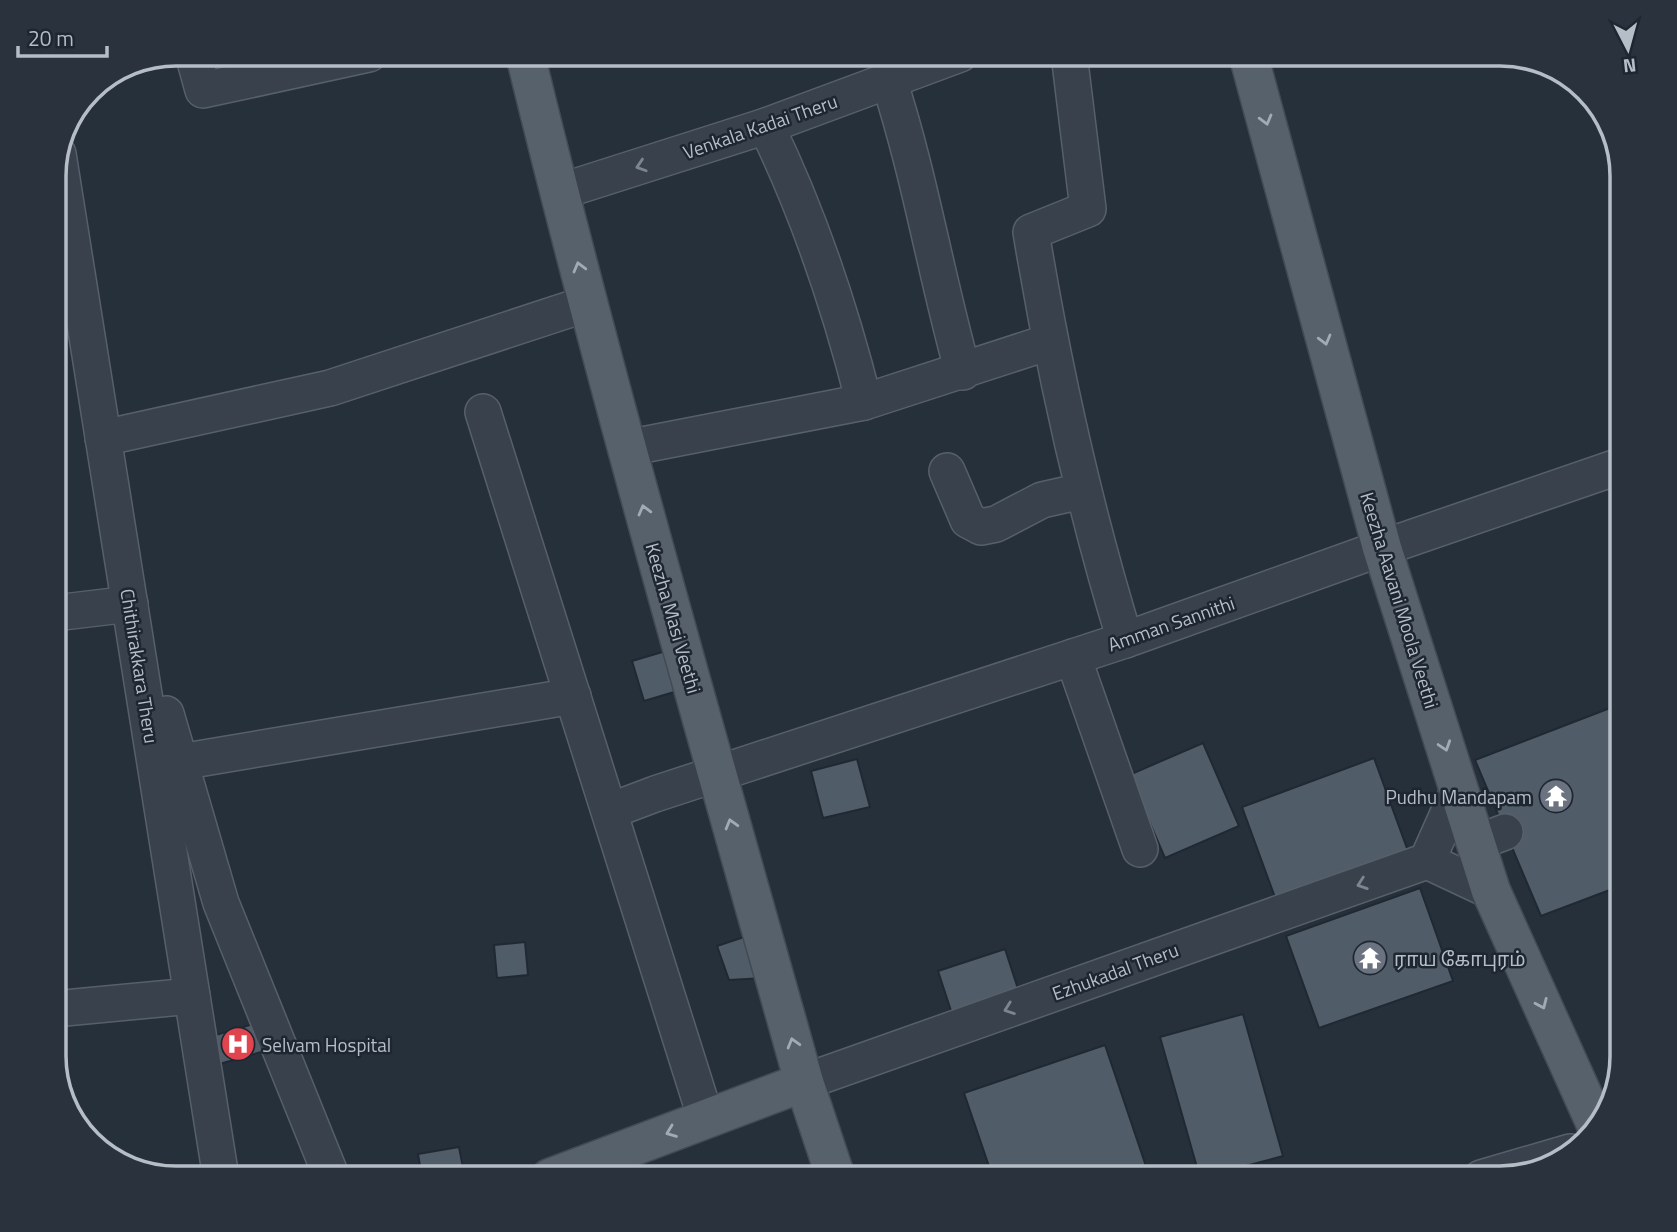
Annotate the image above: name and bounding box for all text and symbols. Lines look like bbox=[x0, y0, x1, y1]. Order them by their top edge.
scale bar bbox=[18, 14, 107, 58]
north arrow bbox=[1593, 14, 1663, 84]
text: 20 m bbox=[28, 22, 74, 54]
text: N bbox=[1622, 51, 1638, 82]
street label: Venkala Kadai Theru bbox=[679, 86, 841, 166]
one-way arrow bbox=[1257, 114, 1272, 126]
one-way arrow bbox=[636, 158, 648, 172]
one-way arrow bbox=[573, 261, 588, 273]
one-way arrow bbox=[1317, 333, 1332, 345]
street label: Keezha Aavani Moola Veethi bbox=[1353, 488, 1447, 712]
one-way arrow bbox=[638, 504, 652, 516]
street label: Keezha Masi Veethi bbox=[639, 539, 709, 697]
street label: Chithirakkara Theru bbox=[113, 587, 167, 745]
street label: Amman Sannithi bbox=[1104, 588, 1238, 658]
one-way arrow bbox=[1437, 739, 1451, 751]
temple icon: Pudhu Mandapam bbox=[1537, 777, 1575, 815]
place label: Pudhu Mandapam bbox=[1385, 782, 1532, 811]
one-way arrow bbox=[725, 818, 740, 830]
one-way arrow bbox=[1357, 876, 1369, 890]
street label: Ezhukadal Theru bbox=[1048, 935, 1182, 1007]
temple icon: ராய கோபுரம் bbox=[1351, 939, 1389, 977]
place label: ராய கோபுரம் bbox=[1394, 944, 1526, 973]
one-way arrow bbox=[1534, 997, 1548, 1009]
one-way arrow bbox=[1004, 1001, 1016, 1015]
hospital icon: Selvam Hospital bbox=[219, 1025, 257, 1063]
place label: Selvam Hospital bbox=[262, 1030, 391, 1059]
one-way arrow bbox=[786, 1037, 801, 1049]
one-way arrow bbox=[666, 1124, 678, 1138]

